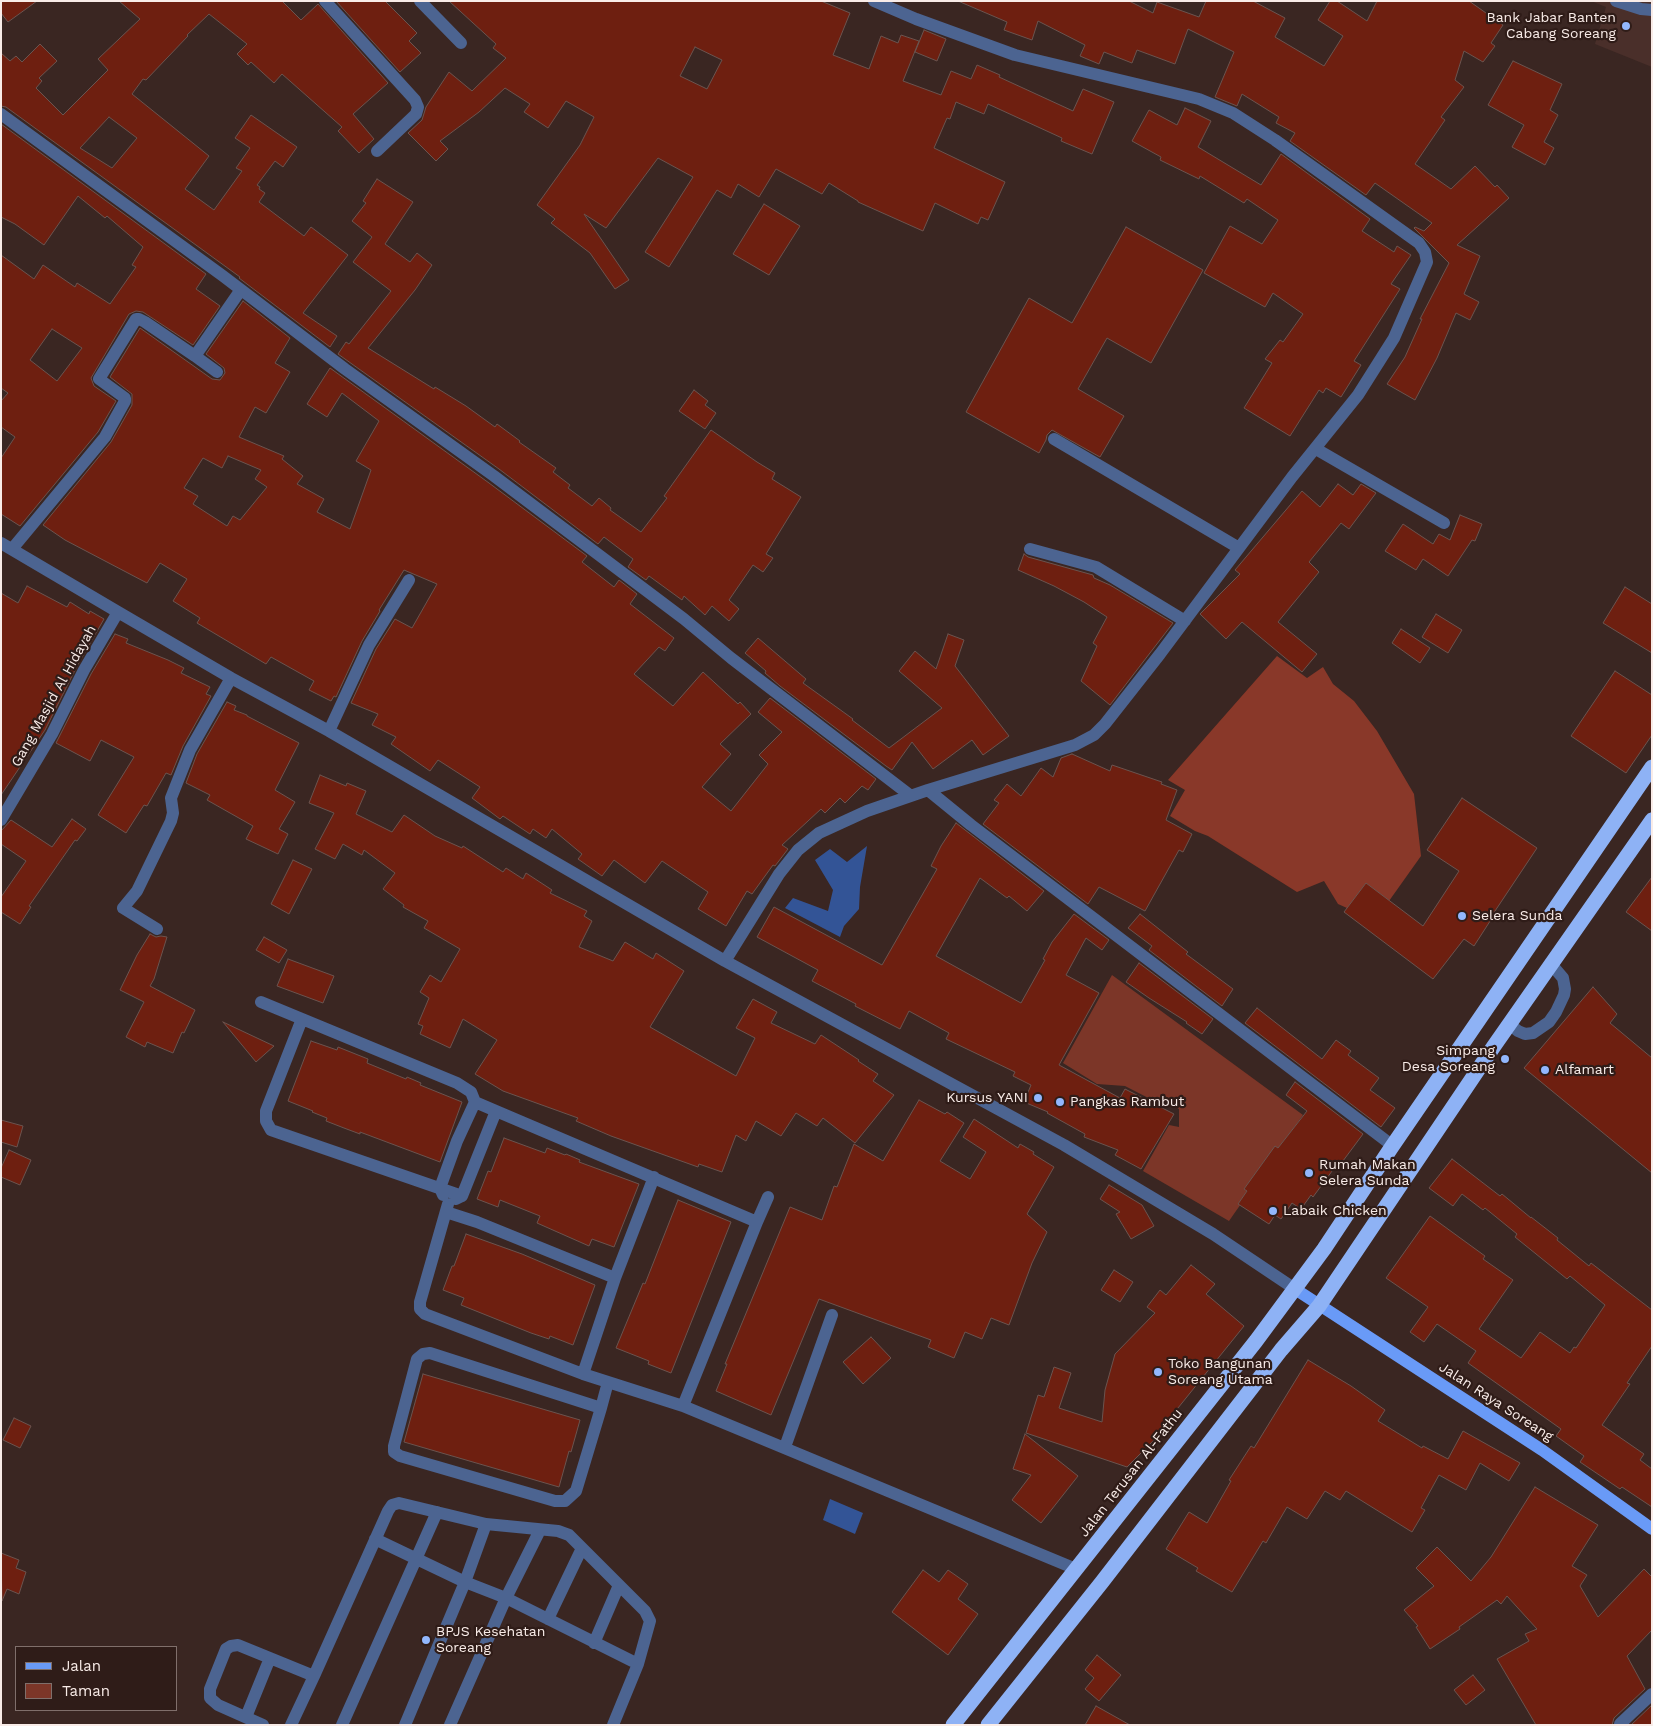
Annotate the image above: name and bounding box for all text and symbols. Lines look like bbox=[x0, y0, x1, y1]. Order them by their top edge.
place label: Bank Jabar Banten Cabang Soreang bbox=[1487, 10, 1616, 42]
marker: Bank Jabar Banten Cabang Soreang bbox=[1620, 20, 1632, 32]
street label: Gang Masjid Al Hidayah bbox=[8, 622, 100, 770]
place label: Selera Sunda bbox=[1472, 908, 1563, 924]
marker: Selera Sunda bbox=[1456, 910, 1468, 922]
place label: Simpang Desa Soreang bbox=[1402, 1043, 1495, 1076]
marker: Simpang Desa Soreang bbox=[1499, 1053, 1511, 1065]
place label: Alfamart bbox=[1555, 1062, 1614, 1078]
marker: Alfamart bbox=[1539, 1064, 1551, 1076]
place label: Kursus YANI bbox=[946, 1090, 1028, 1106]
marker: Kursus YANI bbox=[1032, 1092, 1044, 1104]
place label: Pangkas Rambut bbox=[1070, 1094, 1184, 1110]
marker: Pangkas Rambut bbox=[1054, 1096, 1066, 1108]
place label: Rumah Makan Selera Sunda bbox=[1319, 1157, 1416, 1190]
marker: Rumah Makan Selera Sunda bbox=[1303, 1167, 1315, 1179]
place label: Labaik Chicken bbox=[1283, 1203, 1387, 1219]
marker: Labaik Chicken bbox=[1267, 1205, 1279, 1217]
place label: Toko Bangunan Soreang Utama bbox=[1168, 1356, 1273, 1388]
street label: Jalan Raya Soreang bbox=[1436, 1359, 1556, 1445]
marker: Toko Bangunan Soreang Utama bbox=[1152, 1366, 1164, 1378]
street label: Jalan Terusan Al-Fathu bbox=[1076, 1406, 1186, 1540]
place label: BPJS Kesehatan Soreang bbox=[436, 1624, 545, 1656]
marker: BPJS Kesehatan Soreang bbox=[420, 1634, 432, 1646]
legend bbox=[15, 1646, 178, 1711]
text: Jalan bbox=[62, 1657, 101, 1675]
text: Taman bbox=[62, 1682, 110, 1700]

